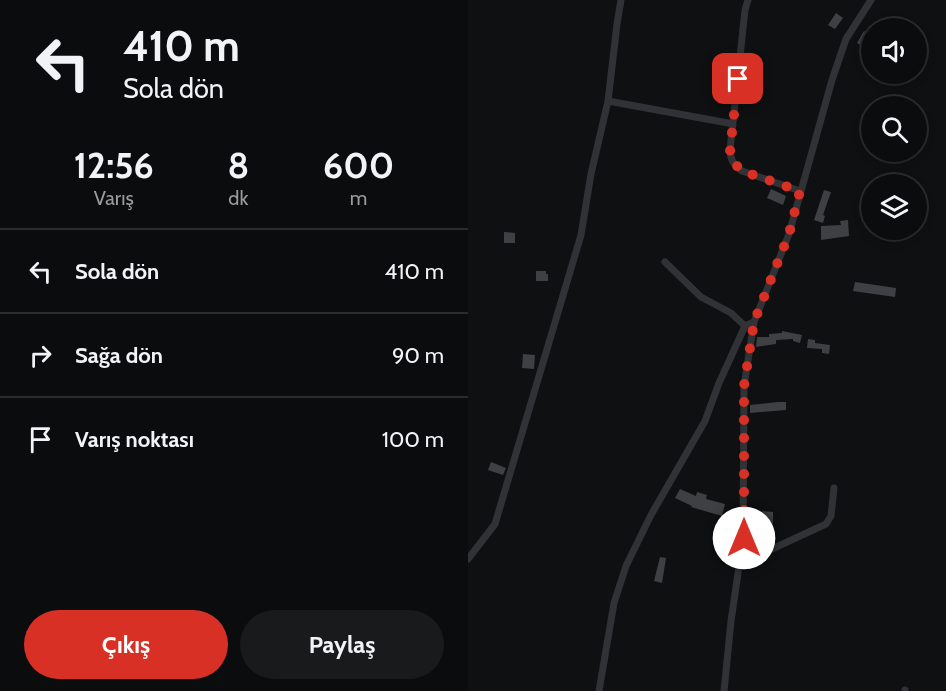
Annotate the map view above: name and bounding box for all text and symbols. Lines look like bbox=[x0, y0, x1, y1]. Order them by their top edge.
map controls bbox=[861, 18, 927, 240]
button: sound bbox=[861, 18, 927, 84]
text: 410 m bbox=[123, 20, 240, 72]
icon: left bbox=[24, 24, 102, 102]
pin bbox=[712, 53, 763, 104]
icon: arrive bbox=[721, 62, 754, 95]
text: Sola dön bbox=[123, 72, 224, 105]
button: search bbox=[861, 96, 927, 162]
text: 12:56 bbox=[74, 143, 154, 187]
text: 8 bbox=[228, 143, 249, 187]
text: 600 bbox=[323, 143, 394, 187]
button: layers bbox=[861, 174, 927, 240]
text: Varış bbox=[94, 186, 134, 210]
text: dk bbox=[228, 186, 248, 210]
text: m bbox=[350, 186, 367, 210]
icon: left bbox=[24, 255, 57, 288]
text: Sola dön bbox=[75, 258, 159, 285]
text: 410 m bbox=[385, 258, 444, 285]
icon: right bbox=[24, 339, 57, 372]
text: Sağa dön bbox=[75, 342, 163, 369]
text: 90 m bbox=[392, 342, 444, 369]
icon: arrive bbox=[24, 423, 57, 456]
text: Varış noktası bbox=[75, 426, 194, 453]
text: 100 m bbox=[382, 426, 444, 453]
position arrow bbox=[712, 506, 776, 570]
button: Çıkış bbox=[24, 610, 228, 679]
button: Paylaş bbox=[240, 610, 444, 679]

